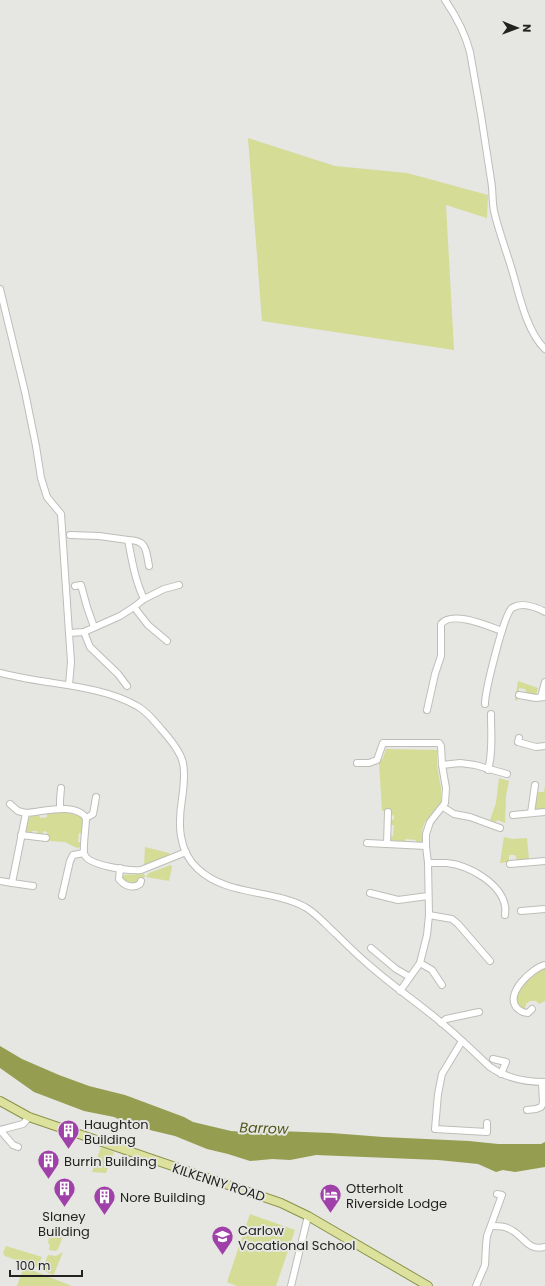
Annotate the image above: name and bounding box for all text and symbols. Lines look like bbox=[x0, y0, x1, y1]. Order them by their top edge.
north arrow bbox=[497, 8, 537, 48]
text: N bbox=[519, 24, 535, 32]
place label: Haughton Building bbox=[84, 1115, 149, 1149]
water label: Barrow bbox=[239, 1117, 289, 1139]
building icon: Haughton Building bbox=[56, 1118, 82, 1151]
building icon: Burrin Building bbox=[36, 1148, 62, 1181]
place label: Burrin Building bbox=[64, 1152, 157, 1171]
street label: KILKENNY ROAD bbox=[170, 1159, 268, 1206]
building icon: Slaney Building bbox=[51, 1175, 77, 1208]
place label: Otterholt Riverside Lodge bbox=[346, 1179, 447, 1213]
hotel icon: Otterholt Riverside Lodge bbox=[317, 1182, 343, 1215]
building icon: Nore Building bbox=[92, 1184, 118, 1217]
place label: Nore Building bbox=[120, 1188, 206, 1207]
place label: Slaney Building bbox=[38, 1207, 90, 1241]
place label: Carlow Vocational School bbox=[238, 1221, 356, 1255]
school or university icon: Carlow Vocational School bbox=[210, 1224, 236, 1257]
scale bar bbox=[10, 1252, 82, 1278]
text: 100 m bbox=[16, 1257, 50, 1274]

